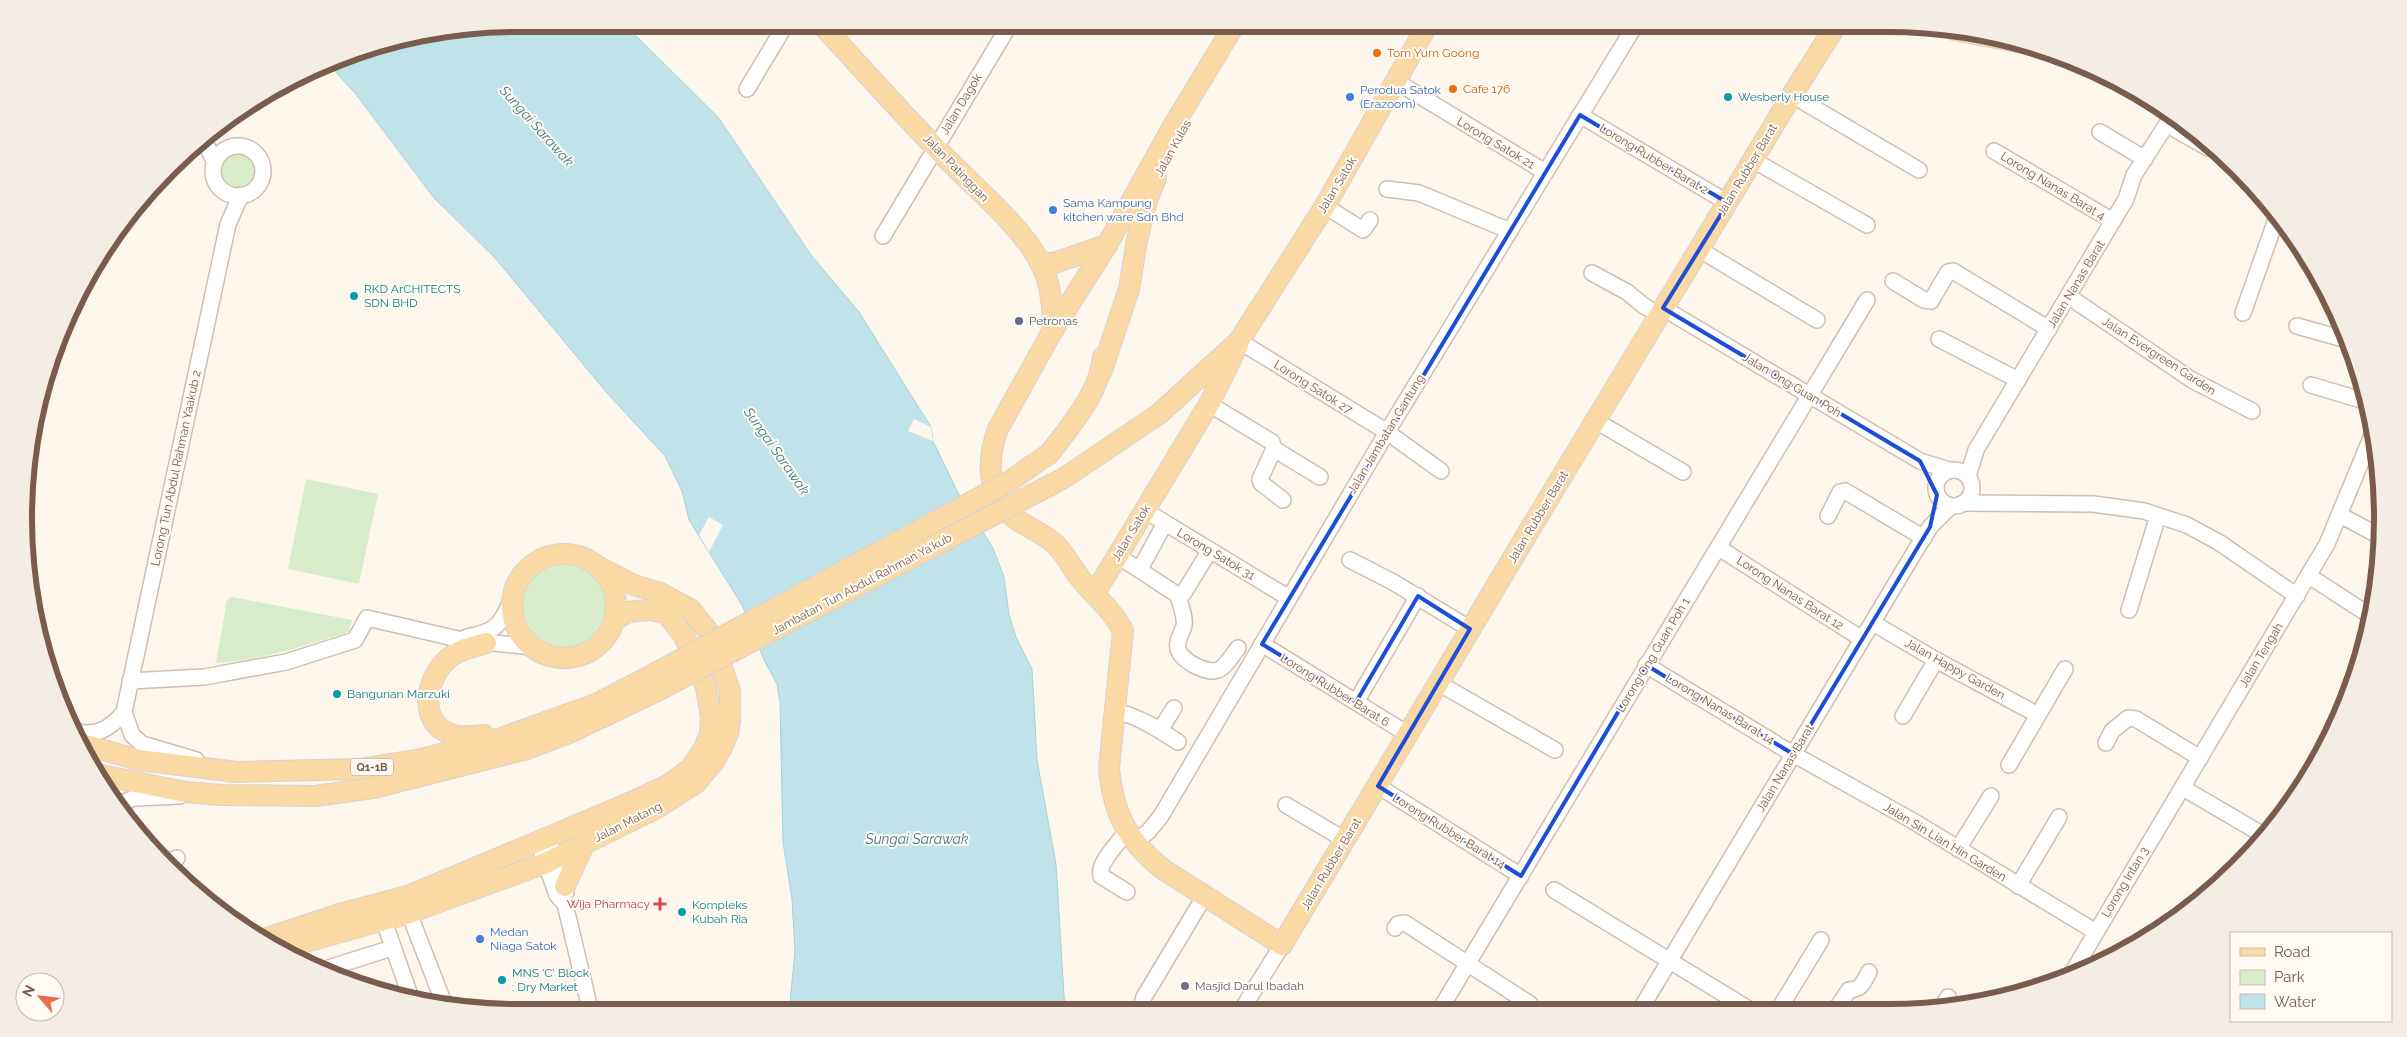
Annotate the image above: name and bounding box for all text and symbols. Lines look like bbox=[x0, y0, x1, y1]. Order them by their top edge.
place label: Tom Yum Goong bbox=[1387, 46, 1479, 60]
marker: Tom Yum Goong bbox=[1371, 47, 1383, 59]
street label: Jalan Dagok bbox=[937, 71, 985, 137]
water label: Sungai Sarawak bbox=[496, 82, 578, 170]
place label: Cafe 176 bbox=[1463, 82, 1510, 96]
place label: Perodua Satok (Erazoom) bbox=[1360, 83, 1442, 111]
marker: Cafe 176 bbox=[1447, 83, 1459, 95]
place label: Wesberly House bbox=[1738, 90, 1829, 104]
marker: Perodua Satok (Erazoom) bbox=[1344, 91, 1356, 103]
marker: Wesberly House bbox=[1722, 91, 1734, 103]
street label: Lorong Satok 21 bbox=[1455, 114, 1537, 172]
street label: Jalan Kulas bbox=[1152, 117, 1194, 179]
street label: Lorong Rubber Barat 2 bbox=[1597, 121, 1711, 197]
street label: Jalan Rubber Barat bbox=[1714, 121, 1780, 219]
street label: Jalan Patinggan bbox=[920, 131, 992, 205]
street label: Lorong Nanas Barat 4 bbox=[1998, 149, 2108, 223]
street label: Jalan Satok bbox=[1315, 154, 1360, 216]
place label: Sama Kampung kitchen ware Sdn Bhd bbox=[1063, 196, 1184, 224]
marker: Sama Kampung kitchen ware Sdn Bhd bbox=[1047, 204, 1059, 216]
street label: Jalan Nanas Barat bbox=[2044, 238, 2108, 330]
place label: RKD ArCHITECTS SDN BHD bbox=[364, 282, 460, 310]
marker: RKD ArCHITECTS SDN BHD bbox=[348, 290, 360, 302]
place label: Petronas bbox=[1029, 314, 1078, 328]
street label: Jalan Evergreen Garden bbox=[2100, 314, 2218, 398]
marker: Petronas bbox=[1013, 315, 1025, 327]
street label: Jalan Ong Guan Poh bbox=[1740, 350, 1844, 420]
street label: Lorong Satok 27 bbox=[1271, 357, 1355, 417]
street label: Lorong Tun Abdul Rahman Yaakub 2 bbox=[148, 369, 204, 567]
street label: Jalan Jambatan Gantung bbox=[1345, 372, 1427, 496]
water label: Sungai Sarawak bbox=[740, 403, 813, 498]
street label: Jalan Rubber Barat bbox=[1505, 468, 1571, 566]
street label: Jalan Satok bbox=[1109, 502, 1154, 564]
street label: Lorong Satok 31 bbox=[1174, 525, 1258, 583]
street label: Jambatan Tun Abdul Rahman Ya'kub bbox=[770, 531, 954, 637]
street label: Lorong Nanas Barat 12 bbox=[1734, 553, 1846, 633]
street label: Lorong Ong Guan Poh 1 bbox=[1613, 595, 1693, 715]
street label: Jalan Tengah bbox=[2236, 620, 2286, 690]
street label: Jalan Happy Garden bbox=[1903, 636, 2007, 702]
street label: Lorong Rubber Barat 6 bbox=[1278, 651, 1392, 729]
street label: Lorong Nanas Barat 14 bbox=[1663, 671, 1777, 747]
place label: Bangunan Marzuki bbox=[347, 687, 450, 701]
marker: Bangunan Marzuki bbox=[331, 688, 343, 700]
street label: Jalan Nanas Barat bbox=[1753, 722, 1817, 814]
road number: Q1-1B bbox=[351, 759, 393, 776]
street label: Lorong Rubber Barat 14 bbox=[1390, 791, 1508, 872]
street label: Jalan Matang bbox=[592, 799, 664, 845]
street label: Jalan Sin Lian Hin Garden bbox=[1881, 800, 2009, 884]
street label: Jalan Rubber Barat bbox=[1298, 815, 1364, 913]
water label: Sungai Sarawak bbox=[865, 831, 969, 847]
street label: Lorong Intan 3 bbox=[2099, 844, 2151, 920]
place label: Wija Pharmacy bbox=[567, 897, 650, 911]
marker: Wija Pharmacy bbox=[654, 898, 666, 910]
place label: Kompleks Kubah Ria bbox=[692, 898, 748, 926]
marker: Kompleks Kubah Ria bbox=[676, 906, 688, 918]
place label: Medan Niaga Satok bbox=[490, 925, 557, 953]
legend bbox=[2230, 932, 2392, 1022]
marker: Medan Niaga Satok bbox=[474, 933, 486, 945]
text: Road bbox=[2274, 943, 2310, 961]
place label: MNS 'C' Block : Dry Market bbox=[512, 966, 590, 994]
text: Park bbox=[2274, 968, 2305, 986]
north arrow bbox=[15, 972, 65, 1022]
marker: MNS 'C' Block : Dry Market bbox=[496, 974, 508, 986]
place label: Masjid Darul Ibadah bbox=[1195, 979, 1304, 993]
marker: Masjid Darul Ibadah bbox=[1179, 980, 1191, 992]
text: N bbox=[19, 982, 38, 999]
text: Water bbox=[2274, 993, 2317, 1011]

